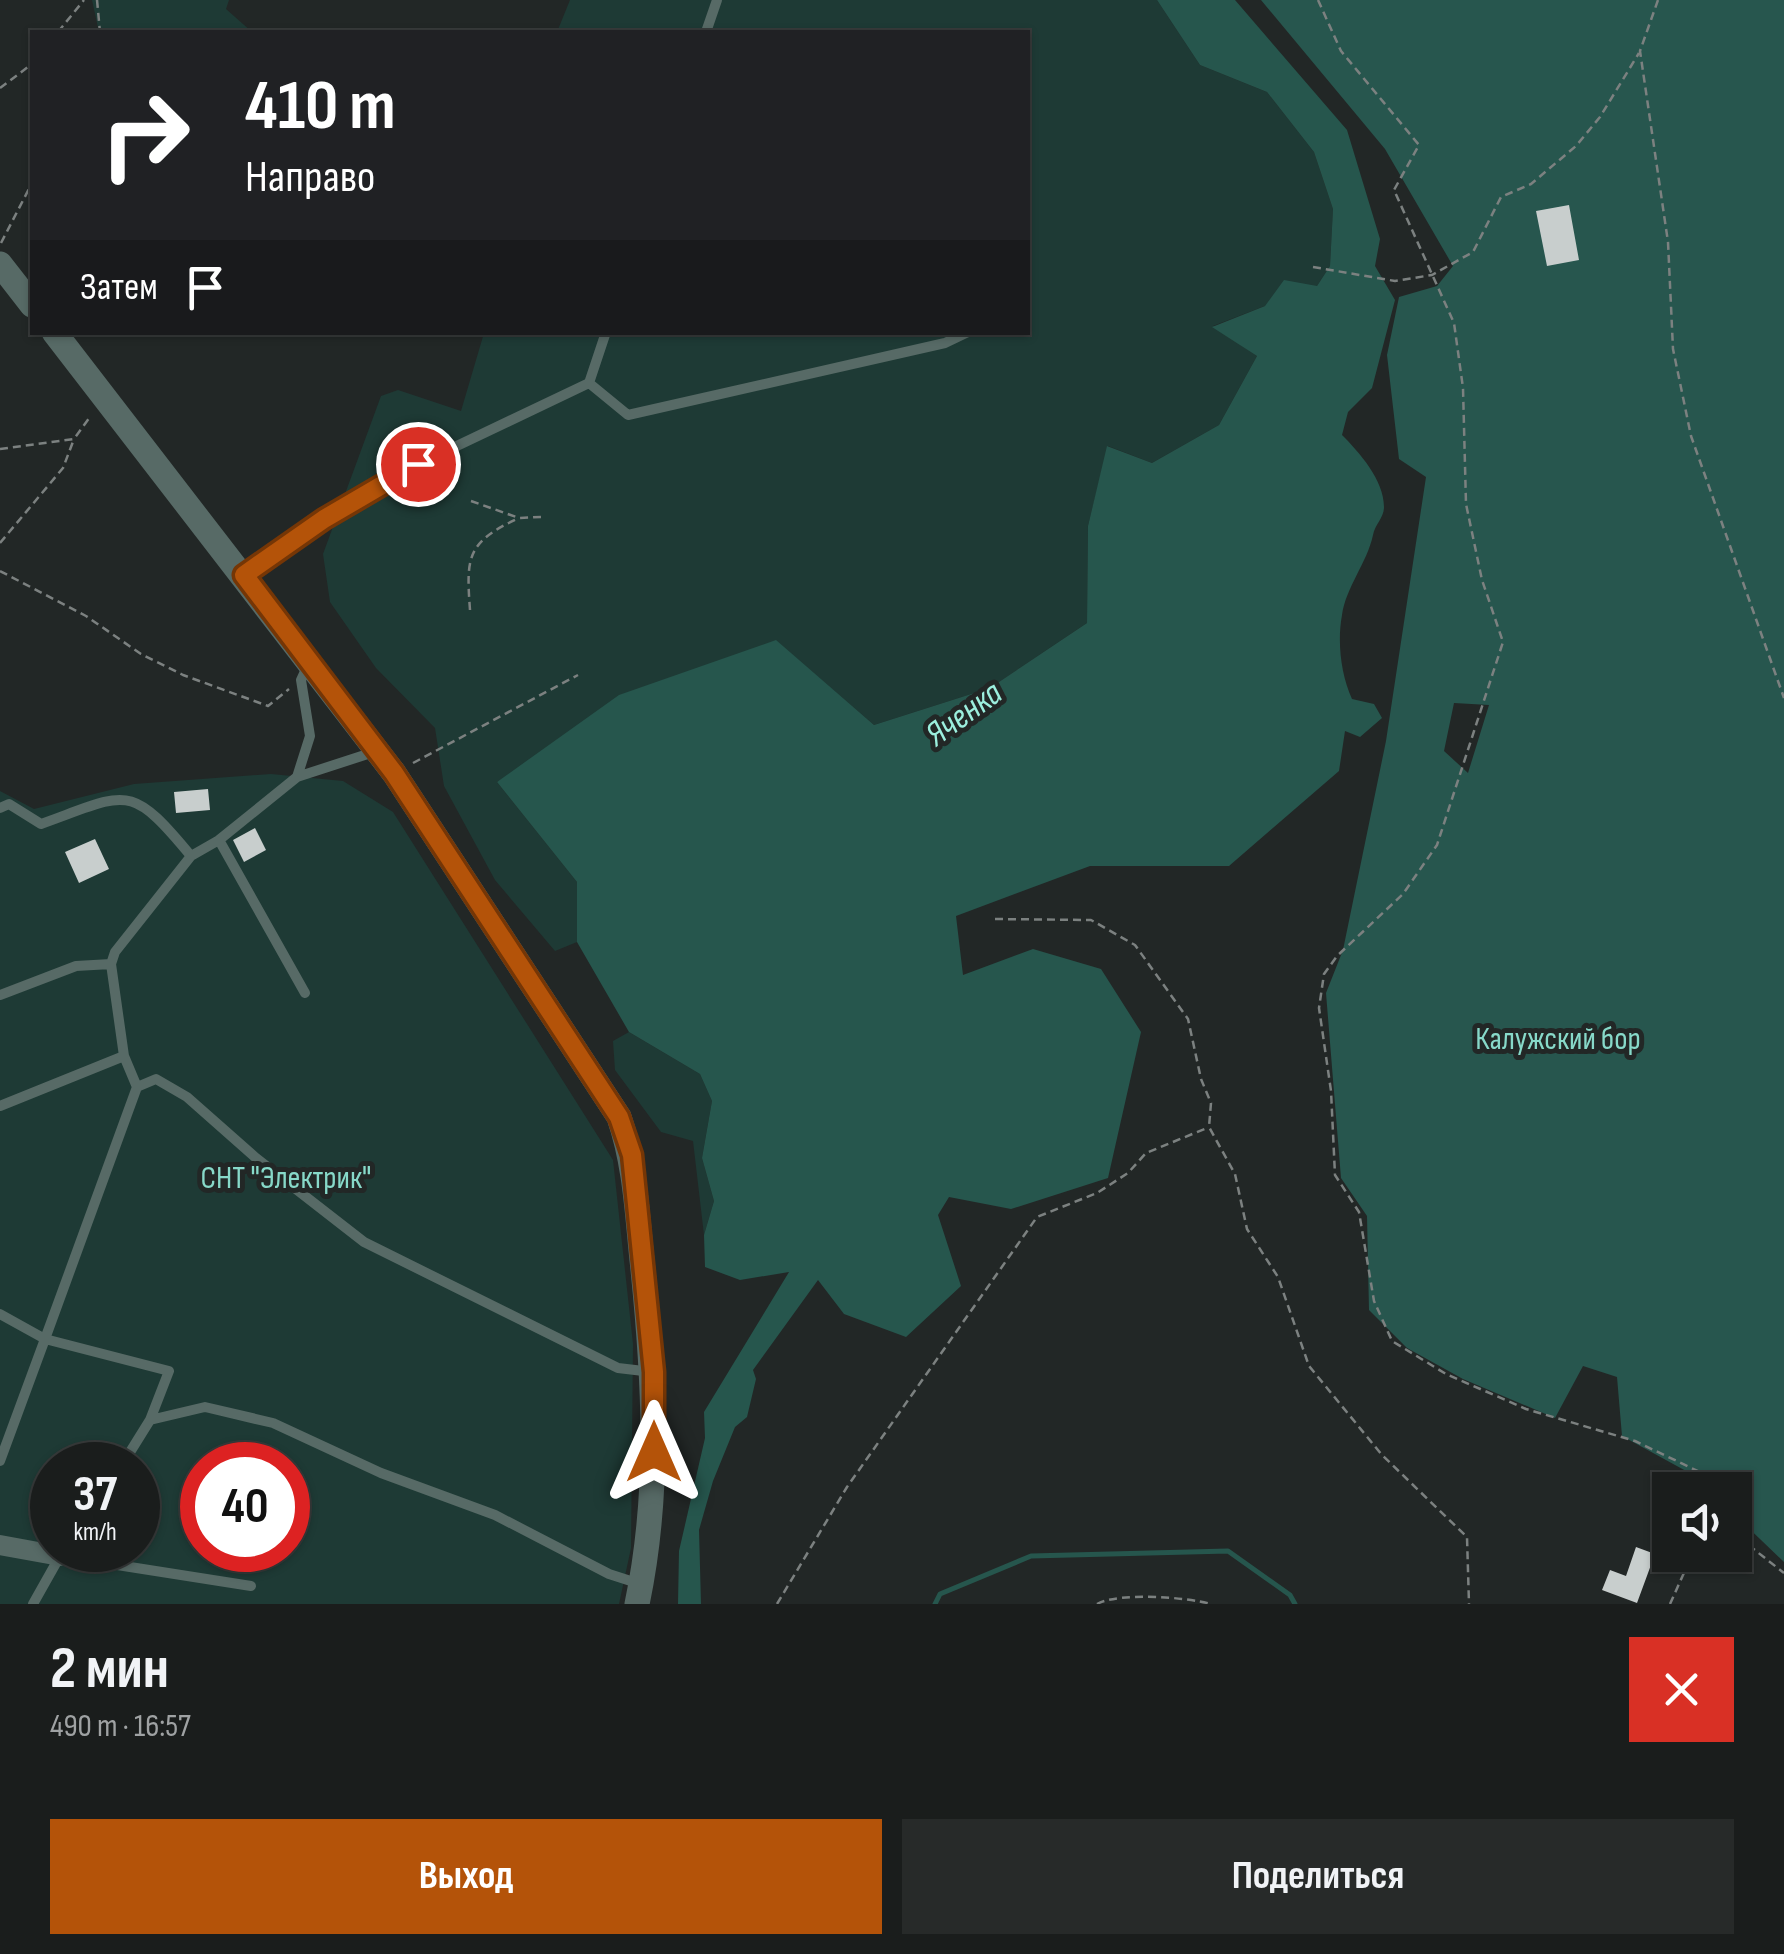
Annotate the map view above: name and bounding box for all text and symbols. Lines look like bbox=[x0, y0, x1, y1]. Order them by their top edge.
text: 410 m bbox=[245, 65, 396, 149]
icon: right bbox=[80, 70, 210, 200]
text: Направо bbox=[245, 150, 375, 205]
icon: arrive bbox=[178, 260, 233, 315]
text: Затем bbox=[80, 265, 158, 310]
pin bbox=[376, 422, 461, 507]
icon: arrive bbox=[391, 437, 446, 492]
water label: Яченка bbox=[916, 672, 1011, 757]
park label: Калужский бор bbox=[1475, 1020, 1641, 1059]
park label: СНТ "Электрик" bbox=[201, 1159, 371, 1198]
position arrow bbox=[602, 1400, 706, 1504]
speed limit sign: 40 bbox=[180, 1442, 310, 1572]
text: 37 bbox=[73, 1465, 117, 1525]
map controls bbox=[1652, 1472, 1752, 1572]
button: sound bbox=[1652, 1472, 1752, 1572]
text: km/h bbox=[73, 1517, 117, 1548]
text: 2 мин bbox=[50, 1633, 169, 1705]
button: close bbox=[1629, 1637, 1734, 1742]
text: 490 m · 16:57 bbox=[50, 1707, 191, 1746]
button: Выход bbox=[50, 1819, 882, 1934]
button: Поделиться bbox=[902, 1819, 1734, 1934]

